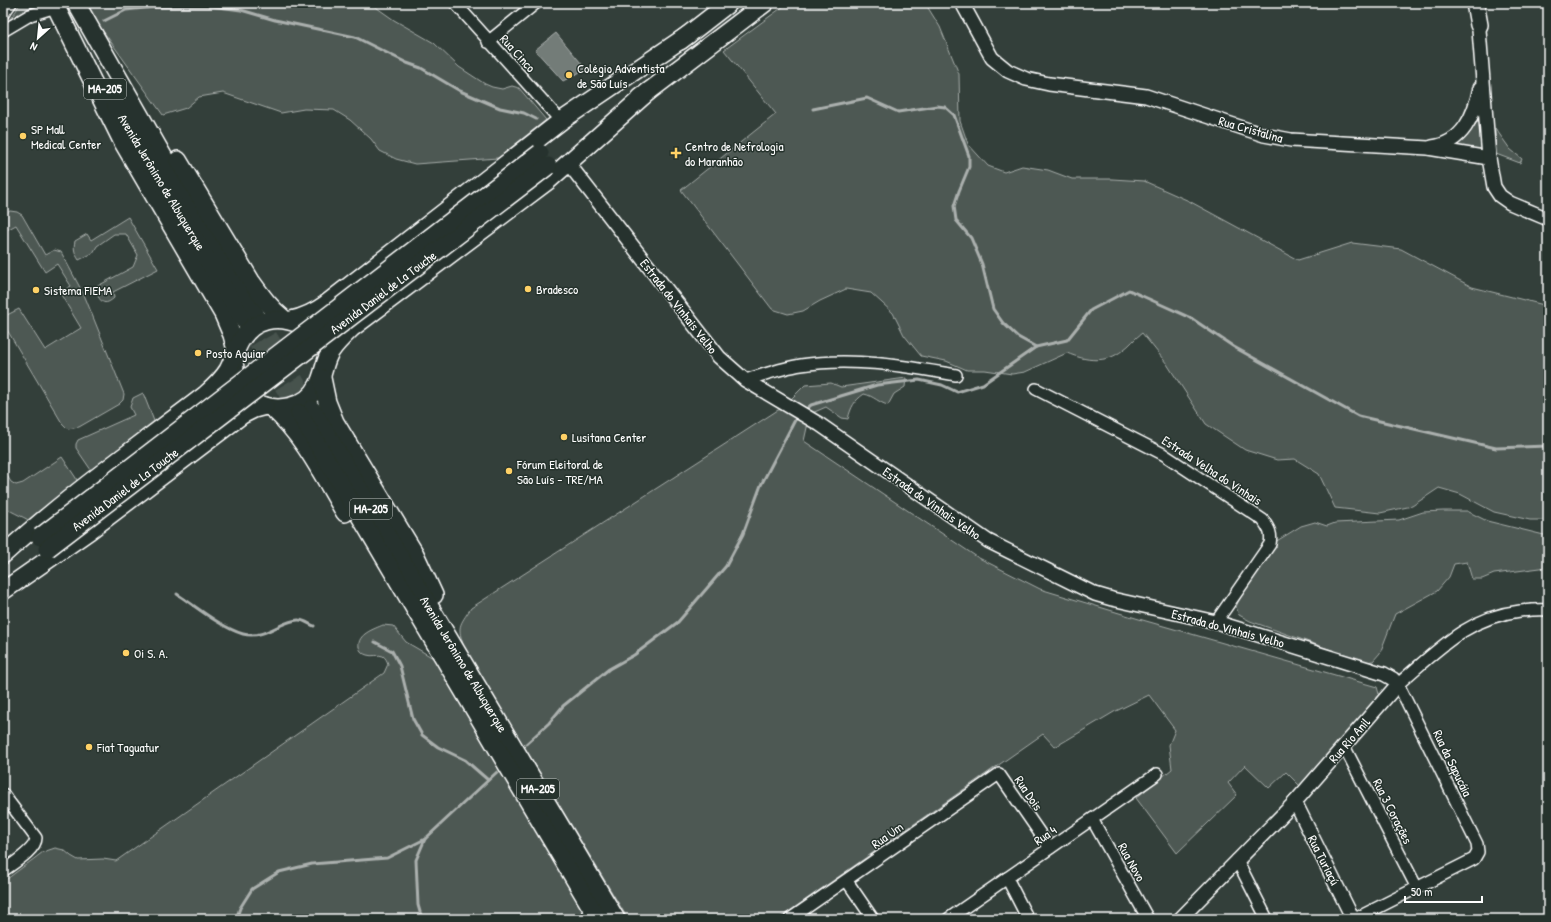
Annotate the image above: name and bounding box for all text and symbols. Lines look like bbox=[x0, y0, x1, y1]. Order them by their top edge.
north arrow bbox=[18, 18, 58, 58]
street label: Rua Cinco bbox=[496, 30, 540, 76]
text: N bbox=[28, 39, 39, 54]
place label: Colégio Adventista de São Luís bbox=[577, 59, 665, 92]
marker: Colégio Adventista de São Luís bbox=[564, 70, 574, 80]
road number: MA-205 bbox=[84, 79, 126, 99]
street label: Avenida Jerônimo de Albuquerque bbox=[114, 110, 210, 254]
street label: Rua Cristalina bbox=[1217, 111, 1285, 147]
place label: SP Mall Medical Center bbox=[31, 120, 101, 153]
marker: SP Mall Medical Center bbox=[18, 131, 28, 141]
place label: Centro de Nefrologia do Maranhão bbox=[685, 137, 784, 170]
marker: Centro de Nefrologia do Maranhão bbox=[670, 147, 682, 159]
street label: Avenida Daniel de La Touche bbox=[326, 246, 440, 338]
street label: Estrada do Vinhais Velho bbox=[636, 255, 722, 357]
place label: Bradesco bbox=[536, 280, 578, 298]
place label: Sistema FIEMA bbox=[44, 281, 113, 299]
marker: Bradesco bbox=[523, 284, 533, 294]
marker: Sistema FIEMA bbox=[31, 285, 41, 295]
place label: Posto Aguiar bbox=[206, 344, 266, 362]
marker: Posto Aguiar bbox=[193, 348, 203, 358]
place label: Lusitana Center bbox=[572, 428, 646, 446]
street label: Estrada Velha do Vinhais bbox=[1159, 431, 1265, 509]
marker: Lusitana Center bbox=[559, 432, 569, 442]
street label: Avenida Daniel de La Touche bbox=[68, 443, 182, 535]
place label: Fórum Eleitoral de São Luís - TRE/MA bbox=[516, 455, 603, 488]
street label: Estrada do Vinhais Velho bbox=[879, 462, 985, 544]
marker: Fórum Eleitoral de São Luís - TRE/MA bbox=[504, 466, 514, 476]
road number: MA-205 bbox=[350, 499, 392, 519]
street label: Avenida Jerônimo de Albuquerque bbox=[416, 592, 512, 736]
street label: Estrada do Vinhais Velho bbox=[1170, 604, 1286, 652]
place label: Oi S. A. bbox=[134, 644, 168, 662]
marker: Oi S. A. bbox=[121, 648, 131, 658]
street label: Rua Rio Anil bbox=[1324, 713, 1374, 767]
street label: Rua da Sapucáia bbox=[1429, 727, 1477, 799]
place label: Fiat Taguatur bbox=[96, 738, 159, 756]
marker: Fiat Taguatur bbox=[84, 742, 94, 752]
street label: Rua Dois bbox=[1011, 772, 1047, 814]
street label: Rua 3 Corações bbox=[1369, 775, 1417, 847]
road number: MA-205 bbox=[517, 779, 559, 799]
street label: Rua Um bbox=[867, 817, 907, 852]
street label: Rua 4 bbox=[1030, 821, 1060, 849]
street label: Rua Turiaçú bbox=[1304, 832, 1344, 888]
street label: Rua Novo bbox=[1114, 839, 1150, 885]
scale bar bbox=[1405, 878, 1482, 904]
text: 50 m bbox=[1411, 883, 1432, 900]

